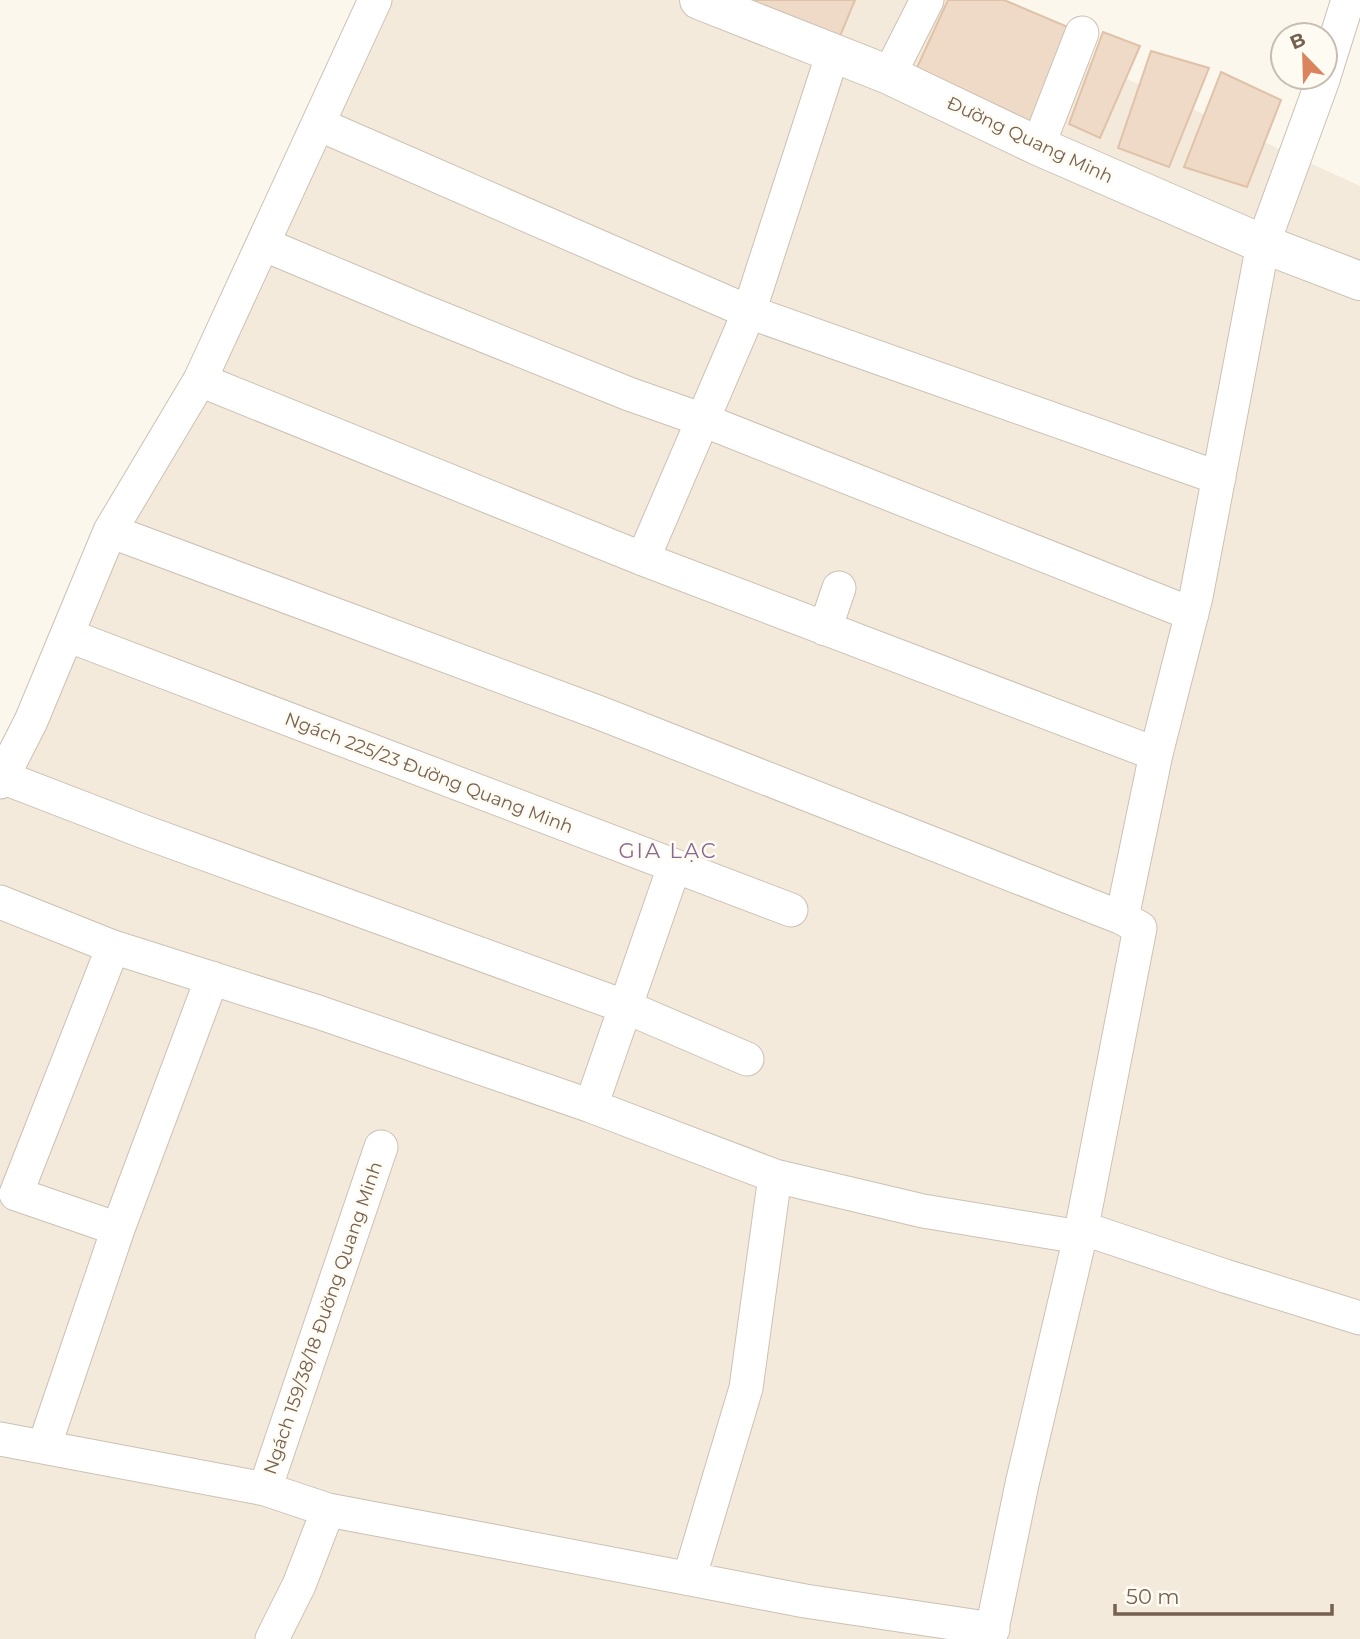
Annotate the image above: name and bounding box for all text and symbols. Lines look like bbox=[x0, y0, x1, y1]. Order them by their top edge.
north arrow bbox=[1269, 21, 1339, 91]
text: B bbox=[1286, 27, 1309, 54]
street label: Đường Quang Minh bbox=[943, 92, 1117, 188]
street label: Ngách 225/23 Đường Quang Minh bbox=[282, 708, 576, 838]
district label: GIA LẠC bbox=[618, 838, 718, 863]
street label: Ngách 159/38/18 Đường Quang Minh bbox=[259, 1159, 387, 1477]
scale bar bbox=[1115, 1572, 1332, 1616]
text: 50 m bbox=[1126, 1584, 1180, 1609]

